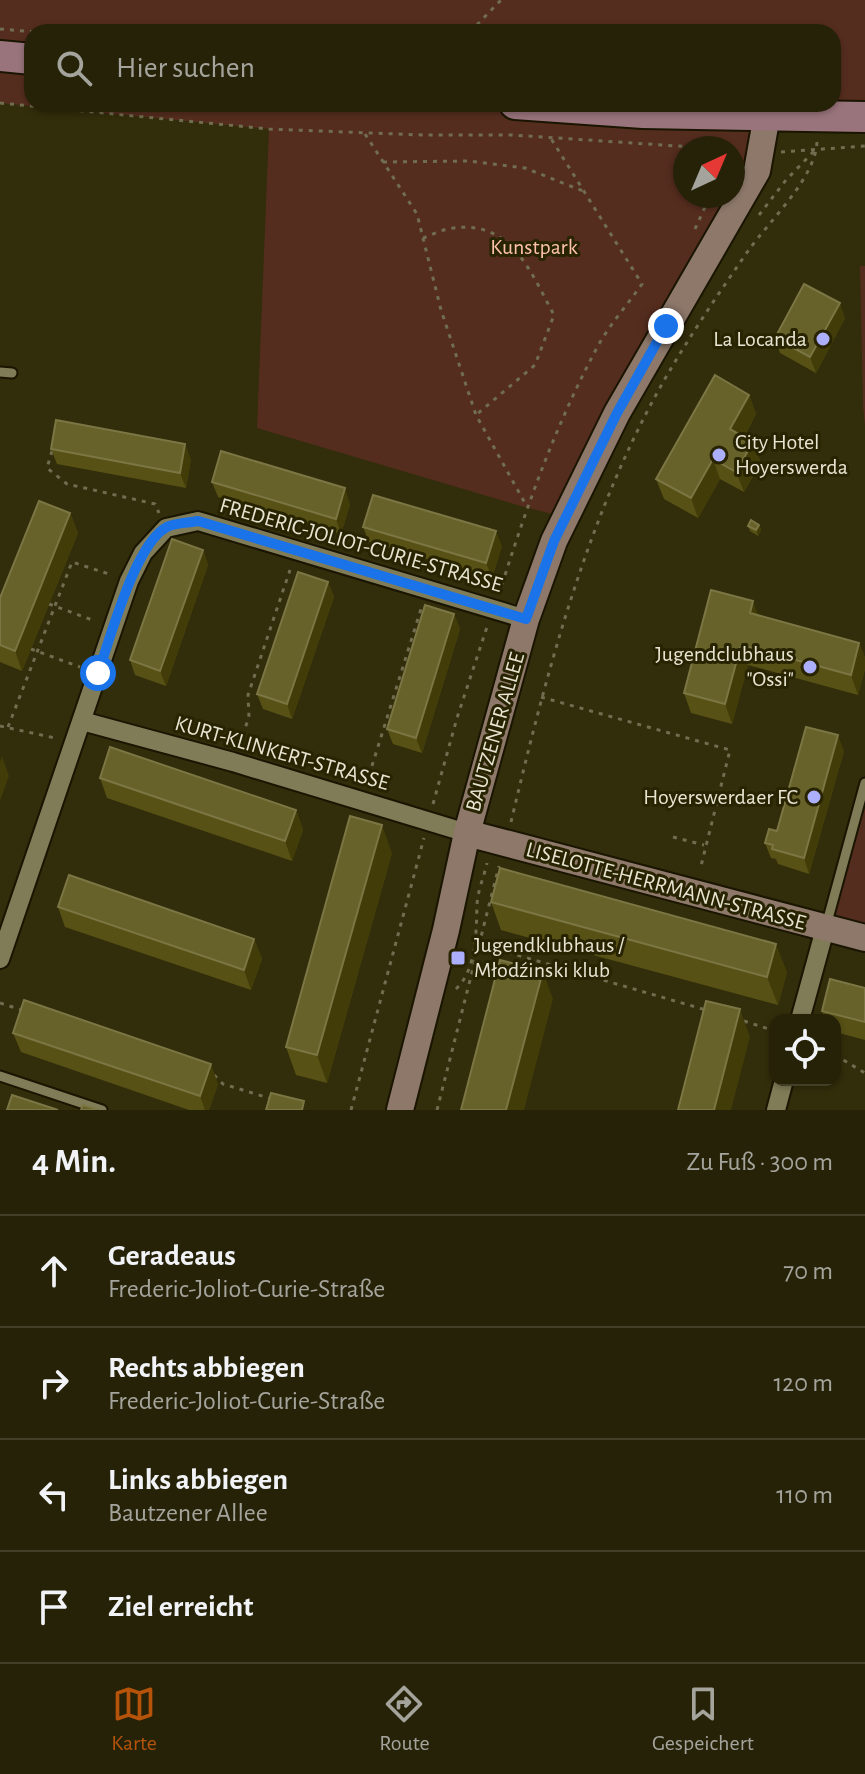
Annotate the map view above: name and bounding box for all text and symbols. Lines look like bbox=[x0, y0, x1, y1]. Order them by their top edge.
search box bbox=[24, 24, 841, 112]
icon: search bbox=[52, 46, 96, 90]
text: Hier suchen bbox=[116, 53, 255, 83]
north arrow bbox=[673, 136, 745, 208]
park label: Kunstpark bbox=[490, 236, 578, 258]
route end bbox=[648, 308, 684, 344]
place label: La Locanda bbox=[713, 328, 807, 350]
marker: La Locanda bbox=[814, 330, 832, 348]
place label: City Hotel Hoyerswerda bbox=[735, 431, 848, 478]
marker: City Hotel Hoyerswerda bbox=[710, 446, 728, 464]
street label: FREDERIC-JOLIOT-CURIE-STRASSE bbox=[217, 494, 505, 596]
place label: Jugendclubhaus "Ossi" bbox=[655, 643, 794, 690]
street label: BAUTZENER ALLEE bbox=[462, 649, 528, 814]
route start bbox=[80, 655, 116, 691]
marker: Jugendclubhaus "Ossi" bbox=[801, 658, 819, 676]
street label: KURT-KLINKERT-STRASSE bbox=[172, 712, 392, 794]
place label: Hoyerswerdaer FC bbox=[643, 786, 798, 808]
marker: Hoyerswerdaer FC bbox=[805, 788, 823, 806]
street label: LISELOTTE-HERRMANN-STRASSE bbox=[524, 838, 809, 934]
place label: Jugendklubhaus / Młodźinski klub bbox=[474, 934, 625, 981]
marker: Jugendklubhaus / Młodźinski klub bbox=[449, 949, 467, 967]
map controls bbox=[769, 1014, 841, 1086]
button: locate bbox=[769, 1014, 841, 1086]
text: 4 Min. bbox=[32, 1145, 116, 1179]
text: Zu Fuß · 300 m bbox=[687, 1149, 833, 1175]
text: Geradeaus bbox=[108, 1241, 236, 1271]
icon: ahead bbox=[32, 1249, 76, 1293]
text: 70 m bbox=[783, 1258, 833, 1284]
text: Frederic-Joliot-Curie-Straße bbox=[108, 1276, 385, 1302]
text: Rechts abbiegen bbox=[108, 1353, 305, 1383]
icon: right bbox=[32, 1361, 76, 1405]
text: 120 m bbox=[773, 1370, 833, 1396]
text: Frederic-Joliot-Curie-Straße bbox=[108, 1388, 385, 1414]
text: Links abbiegen bbox=[108, 1465, 288, 1495]
icon: left bbox=[32, 1473, 76, 1517]
text: 110 m bbox=[776, 1482, 833, 1508]
text: Bautzener Allee bbox=[108, 1500, 268, 1526]
icon: arrive bbox=[32, 1585, 76, 1629]
text: Ziel erreicht bbox=[108, 1592, 253, 1622]
tab: Karte bbox=[111, 1682, 157, 1756]
tab: Route bbox=[379, 1682, 430, 1756]
tab: Gespeichert bbox=[652, 1682, 754, 1756]

